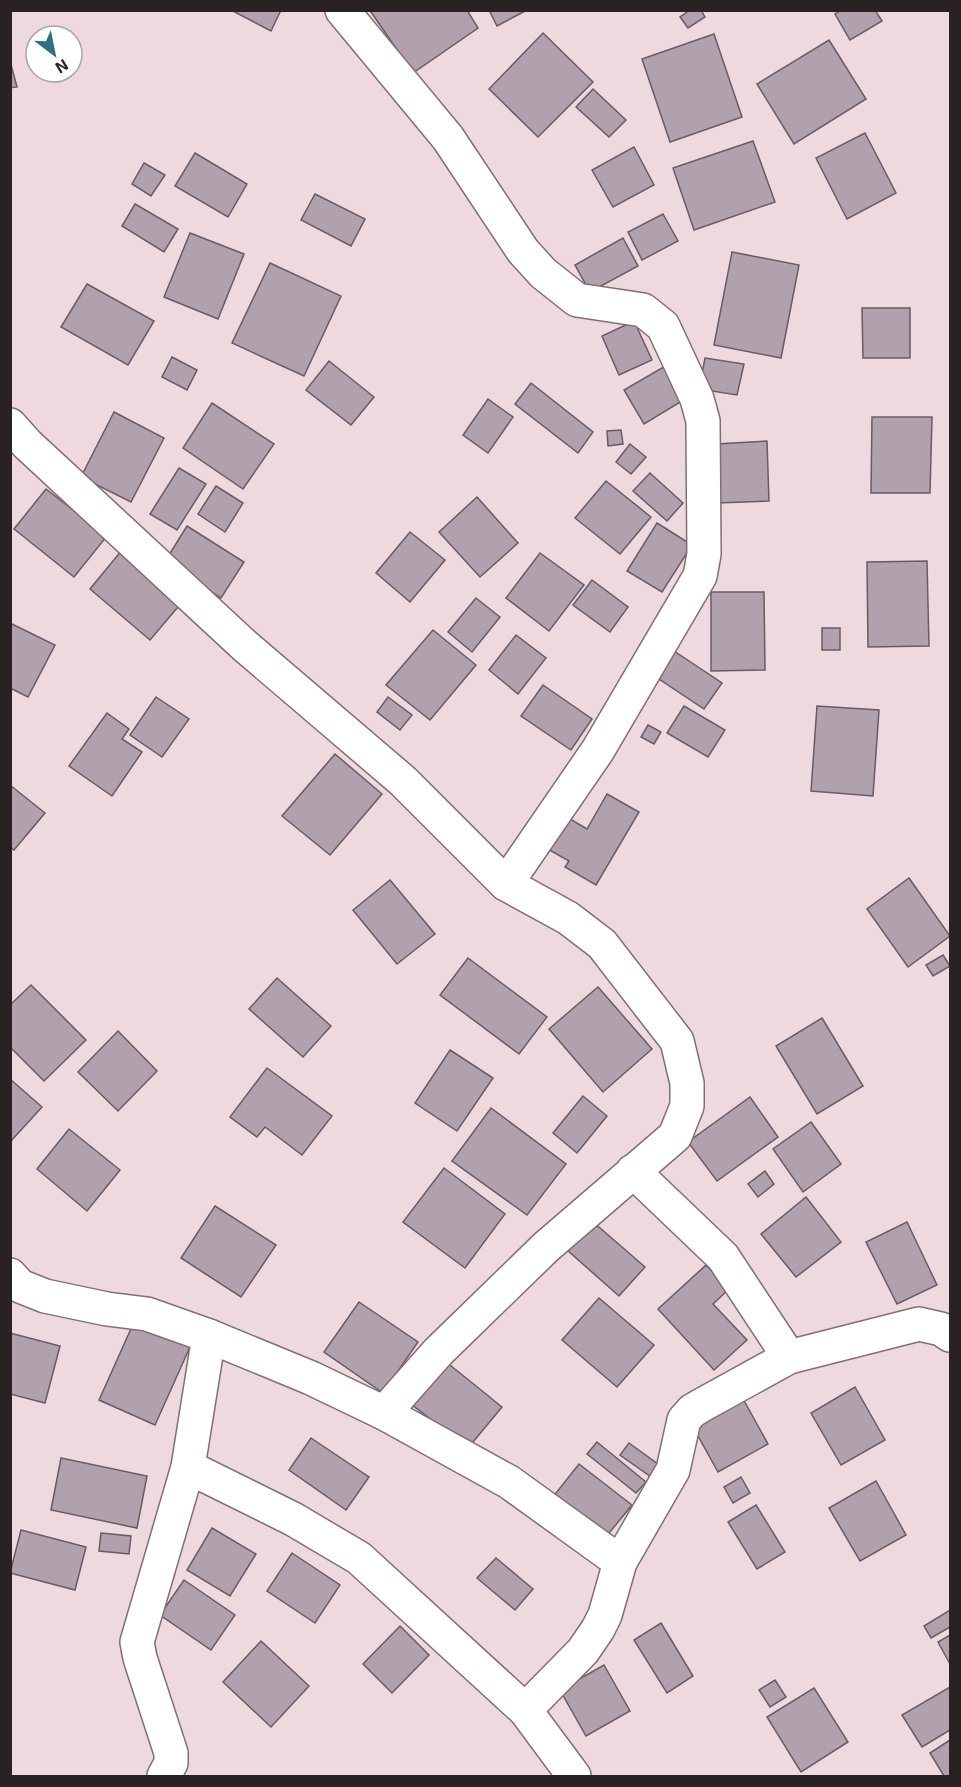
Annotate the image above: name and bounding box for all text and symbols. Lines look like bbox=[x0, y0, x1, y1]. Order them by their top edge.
north arrow bbox=[24, 24, 84, 84]
text: N bbox=[52, 56, 72, 78]

